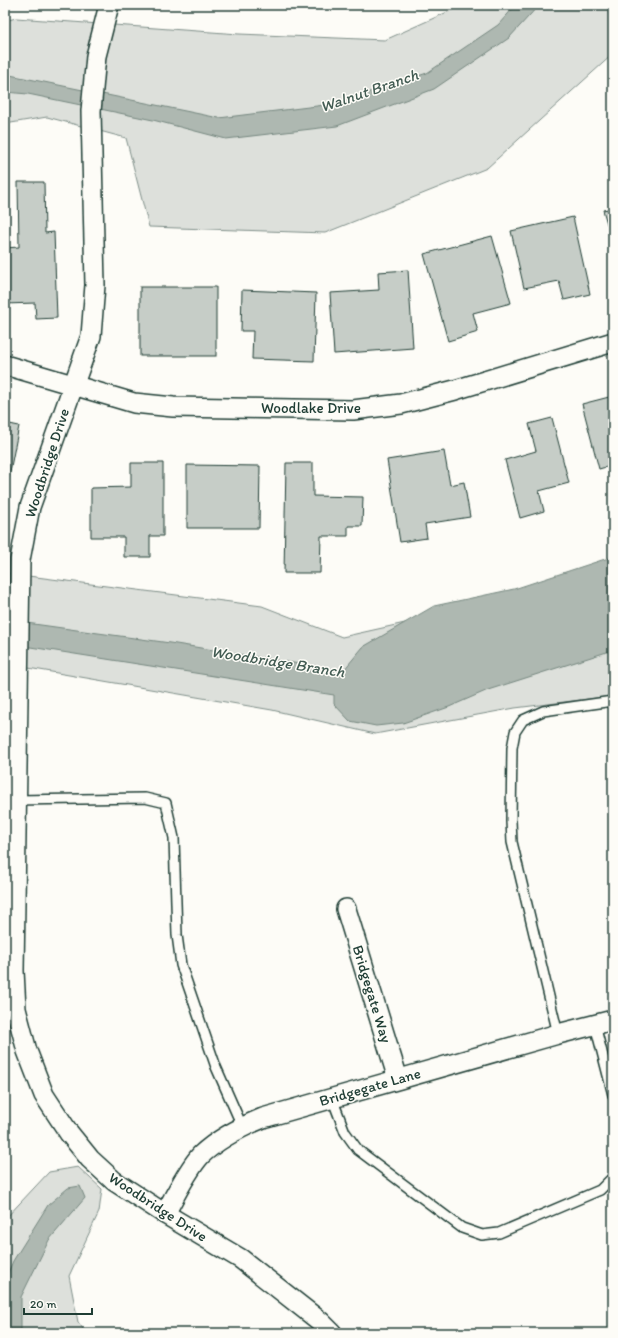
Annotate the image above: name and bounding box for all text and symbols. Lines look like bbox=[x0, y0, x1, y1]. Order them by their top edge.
water label: Walnut Branch bbox=[318, 65, 421, 116]
street label: Woodlake Drive bbox=[261, 399, 361, 417]
street label: Woodbridge Drive bbox=[21, 406, 73, 520]
water label: Woodbridge Branch bbox=[210, 642, 346, 681]
street label: Bridgegate Way bbox=[349, 943, 395, 1045]
street label: Bridgegate Lane bbox=[317, 1064, 423, 1110]
street label: Woodbridge Drive bbox=[105, 1168, 211, 1246]
scale bar bbox=[24, 1290, 92, 1316]
text: 20 m bbox=[30, 1297, 57, 1311]

